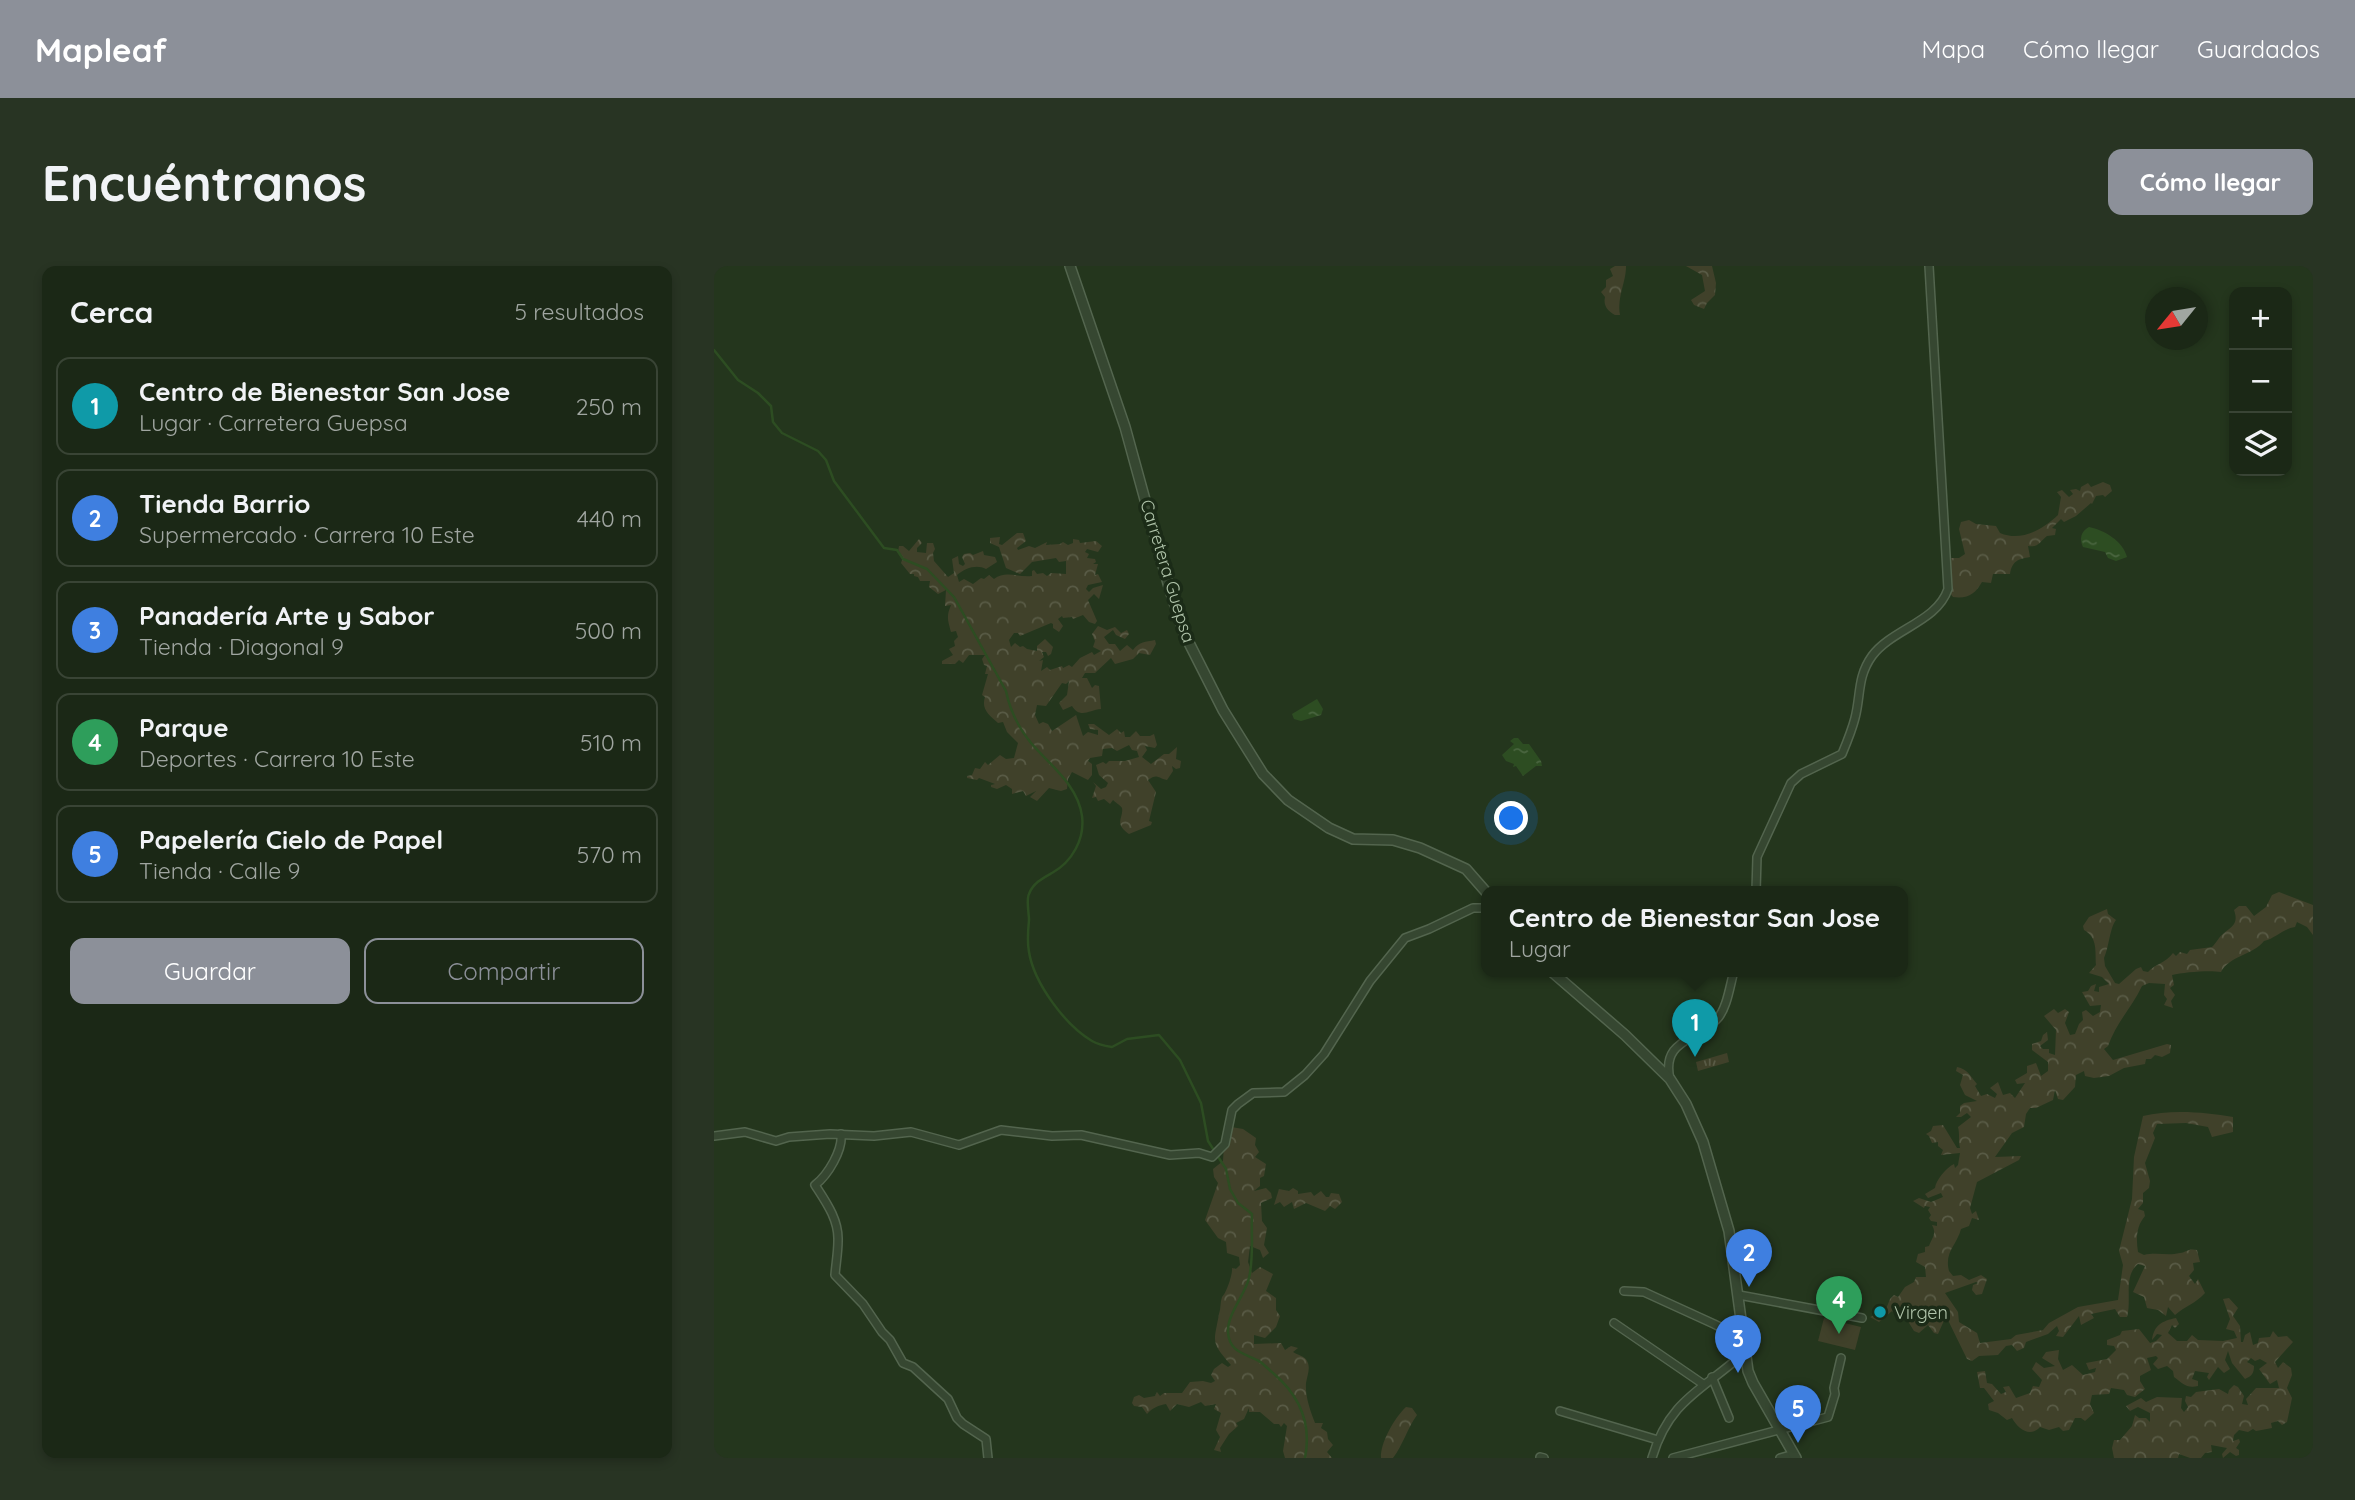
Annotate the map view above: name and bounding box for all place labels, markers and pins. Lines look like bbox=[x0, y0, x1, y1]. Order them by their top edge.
pin: 1 bbox=[1672, 999, 1718, 1057]
pin: 2 bbox=[1726, 1229, 1772, 1287]
pin: 4 bbox=[1816, 1276, 1862, 1334]
place label: Virgen bbox=[1894, 1301, 1948, 1324]
marker: Virgen bbox=[1872, 1304, 1888, 1320]
pin: 3 bbox=[1715, 1315, 1761, 1373]
pin: 5 bbox=[1775, 1385, 1821, 1443]

